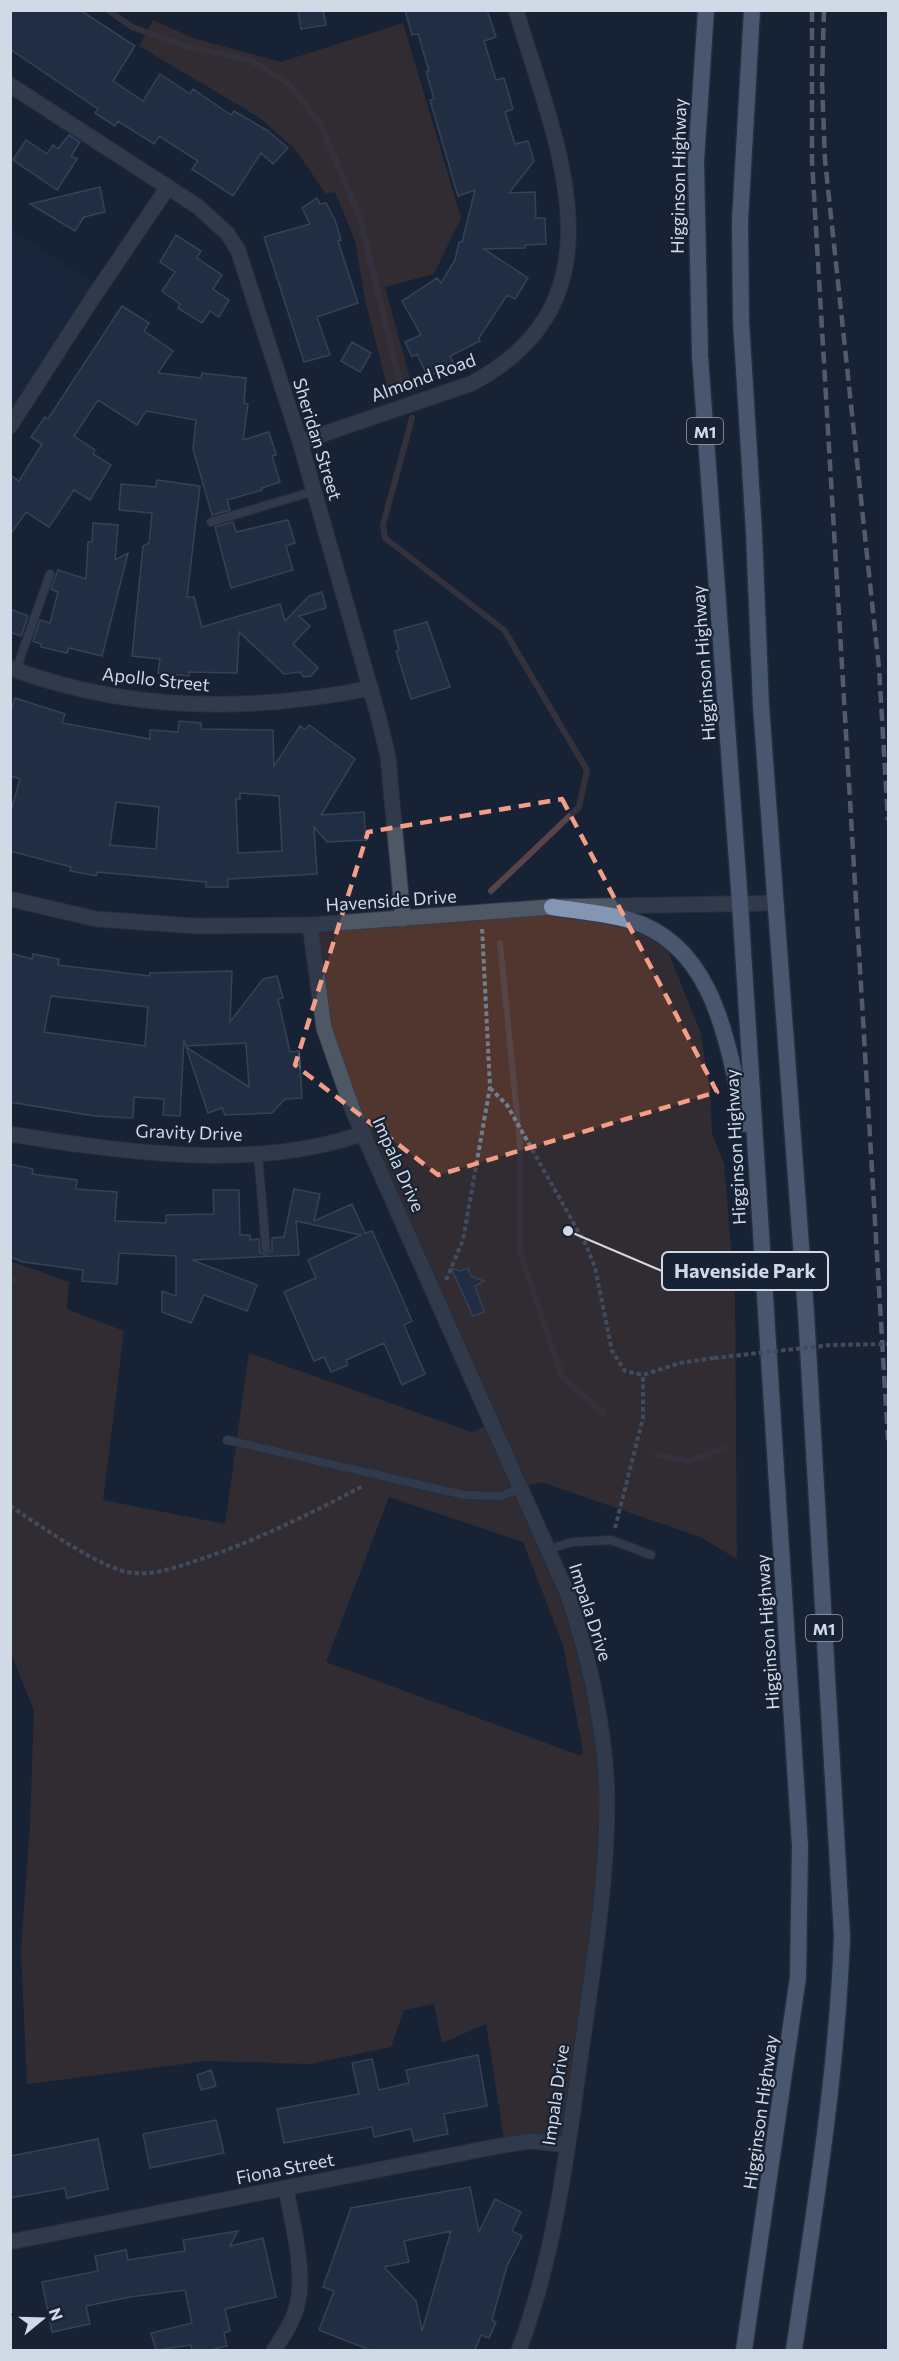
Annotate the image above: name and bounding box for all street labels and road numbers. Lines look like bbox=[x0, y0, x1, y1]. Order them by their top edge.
street label: Higginson Highway bbox=[666, 98, 690, 254]
street label: Almond Road bbox=[368, 348, 478, 406]
street label: Sheridan Street bbox=[289, 375, 347, 503]
road number: M1 bbox=[687, 418, 723, 444]
street label: Higginson Highway bbox=[687, 584, 719, 742]
street label: Apollo Street bbox=[101, 662, 211, 696]
street label: Havenside Drive bbox=[325, 884, 457, 916]
street label: Higginson Highway bbox=[720, 1069, 750, 1225]
street label: Impala Drive bbox=[368, 1113, 430, 1215]
street label: Gravity Drive bbox=[135, 1119, 243, 1145]
street label: Higginson Highway bbox=[751, 1553, 783, 1711]
street label: Impala Drive bbox=[565, 1560, 617, 1664]
road number: M1 bbox=[806, 1615, 842, 1641]
street label: Higginson Highway bbox=[738, 2033, 782, 2191]
street label: Impala Drive bbox=[537, 2043, 573, 2147]
street label: Fiona Street bbox=[234, 2148, 336, 2188]

